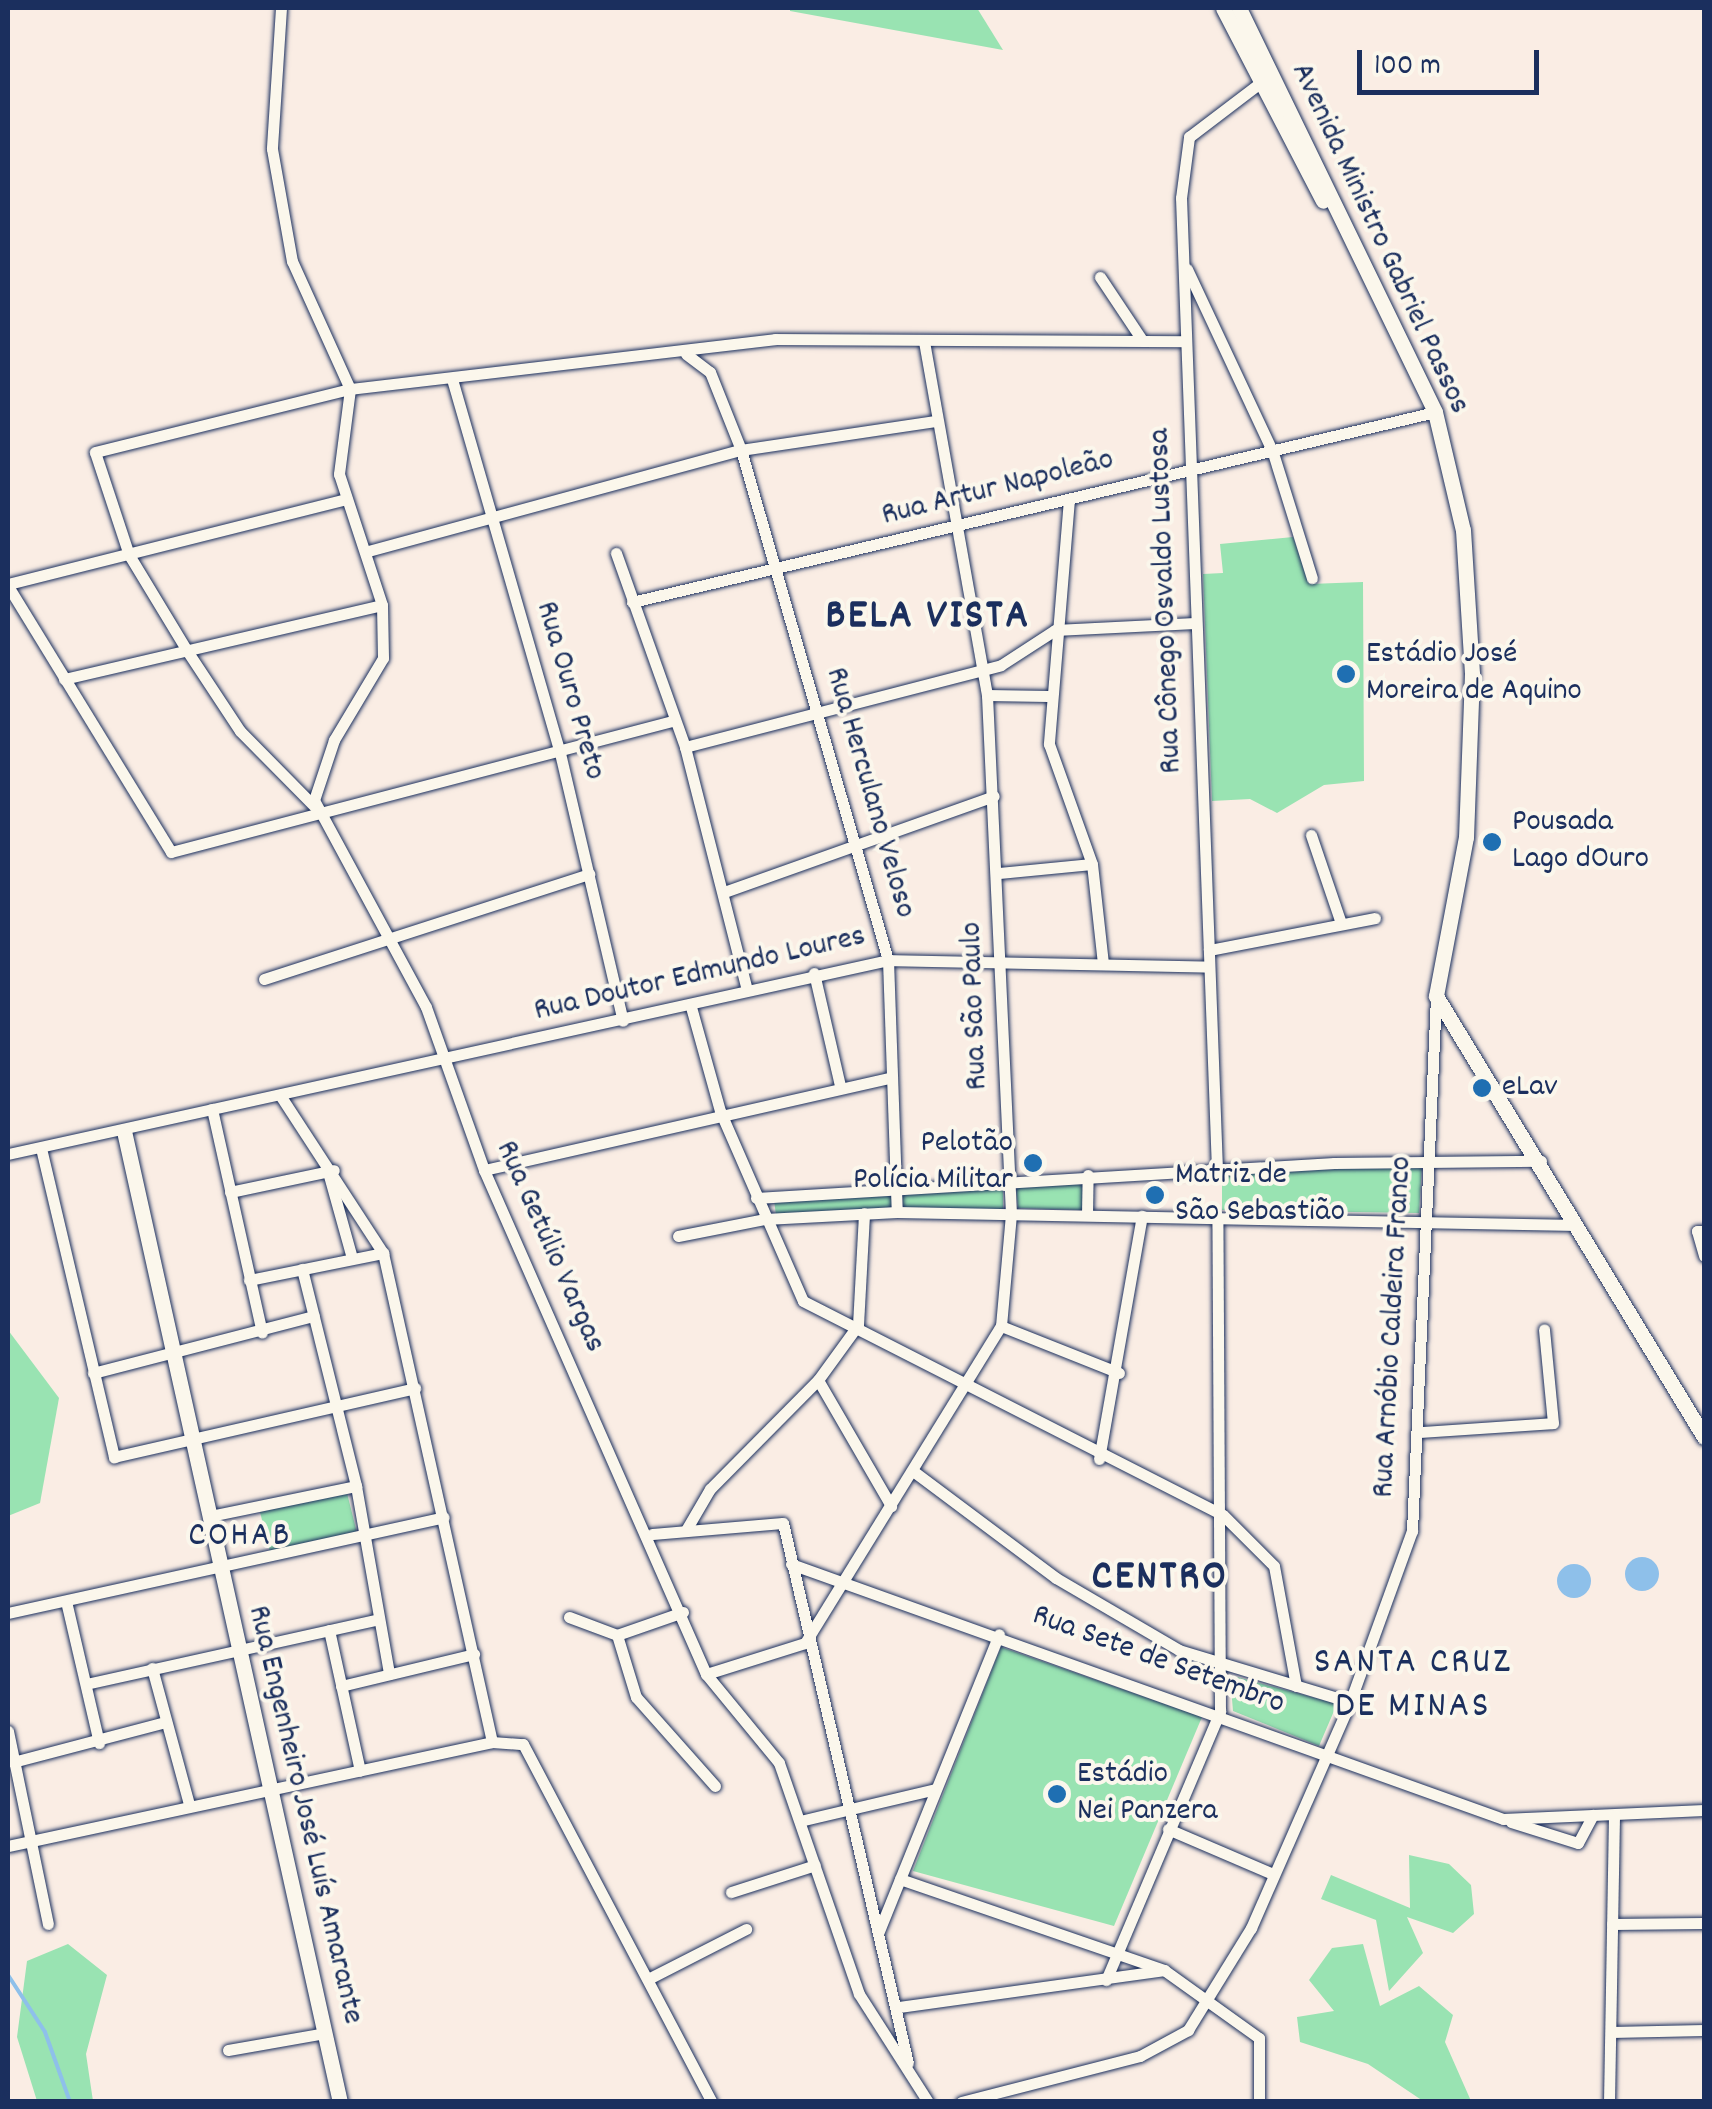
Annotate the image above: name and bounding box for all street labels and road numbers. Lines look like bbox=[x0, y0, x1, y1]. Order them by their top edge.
street label: Avenida Ministro Gabriel Passos bbox=[1281, 57, 1477, 421]
street label: Rua Cônego Osvaldo Lustosa bbox=[1142, 428, 1192, 774]
street label: Rua Artur Napoleão bbox=[878, 442, 1118, 536]
street label: Rua Ouro Preto bbox=[525, 597, 613, 785]
street label: Rua Herculano Veloso bbox=[815, 663, 923, 923]
street label: Rua Doutor Edmundo Loures bbox=[531, 918, 869, 1032]
street label: Rua São Paulo bbox=[954, 921, 998, 1091]
street label: Rua Getúlio Vargas bbox=[485, 1135, 613, 1359]
street label: Rua Arnóbio Caldeira Franco bbox=[1366, 1155, 1422, 1499]
street label: Rua Sete de Setembro bbox=[1027, 1598, 1289, 1724]
street label: Rua Engenheiro José Luís Amarante bbox=[237, 1602, 371, 2028]

